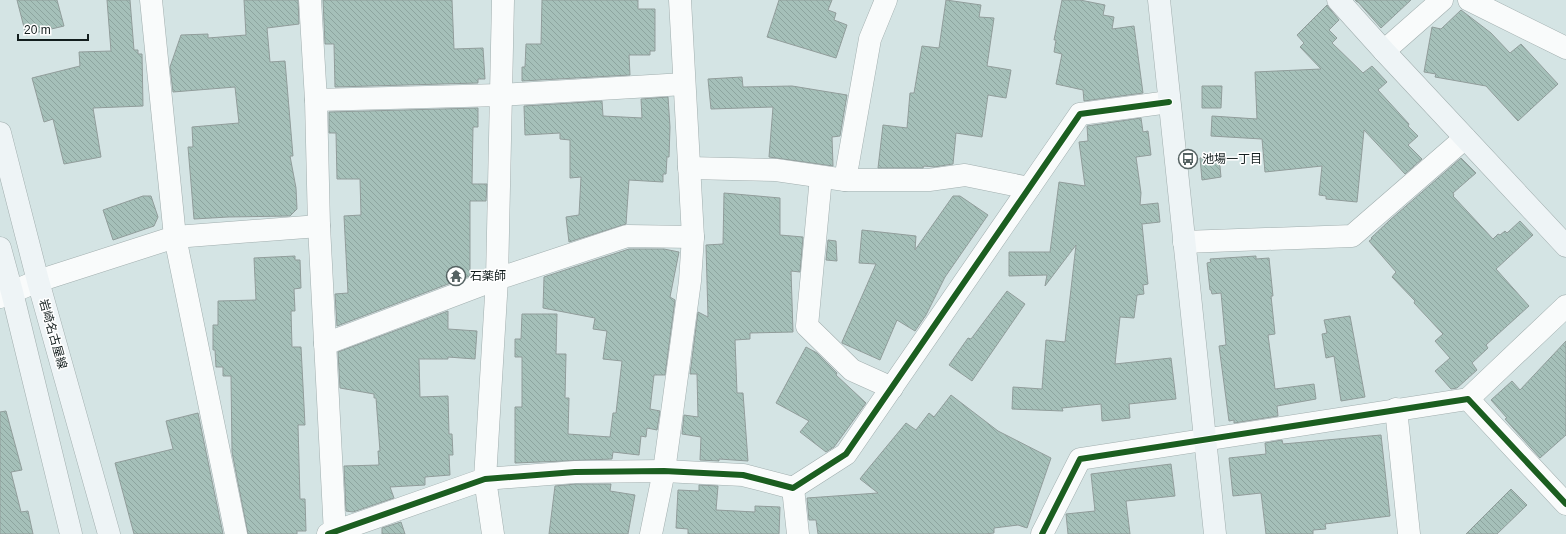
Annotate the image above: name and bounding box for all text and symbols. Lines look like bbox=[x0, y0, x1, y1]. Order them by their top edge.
scale bar bbox=[18, 16, 88, 42]
text: 20 m bbox=[24, 23, 51, 37]
bus stop icon: 池場一丁目 bbox=[1177, 148, 1199, 170]
place label: 池場一丁目 bbox=[1202, 152, 1262, 166]
temple icon: 石薬師 bbox=[445, 265, 467, 287]
place label: 石薬師 bbox=[470, 269, 506, 283]
street label: 岩崎名古屋線 bbox=[36, 297, 70, 371]

